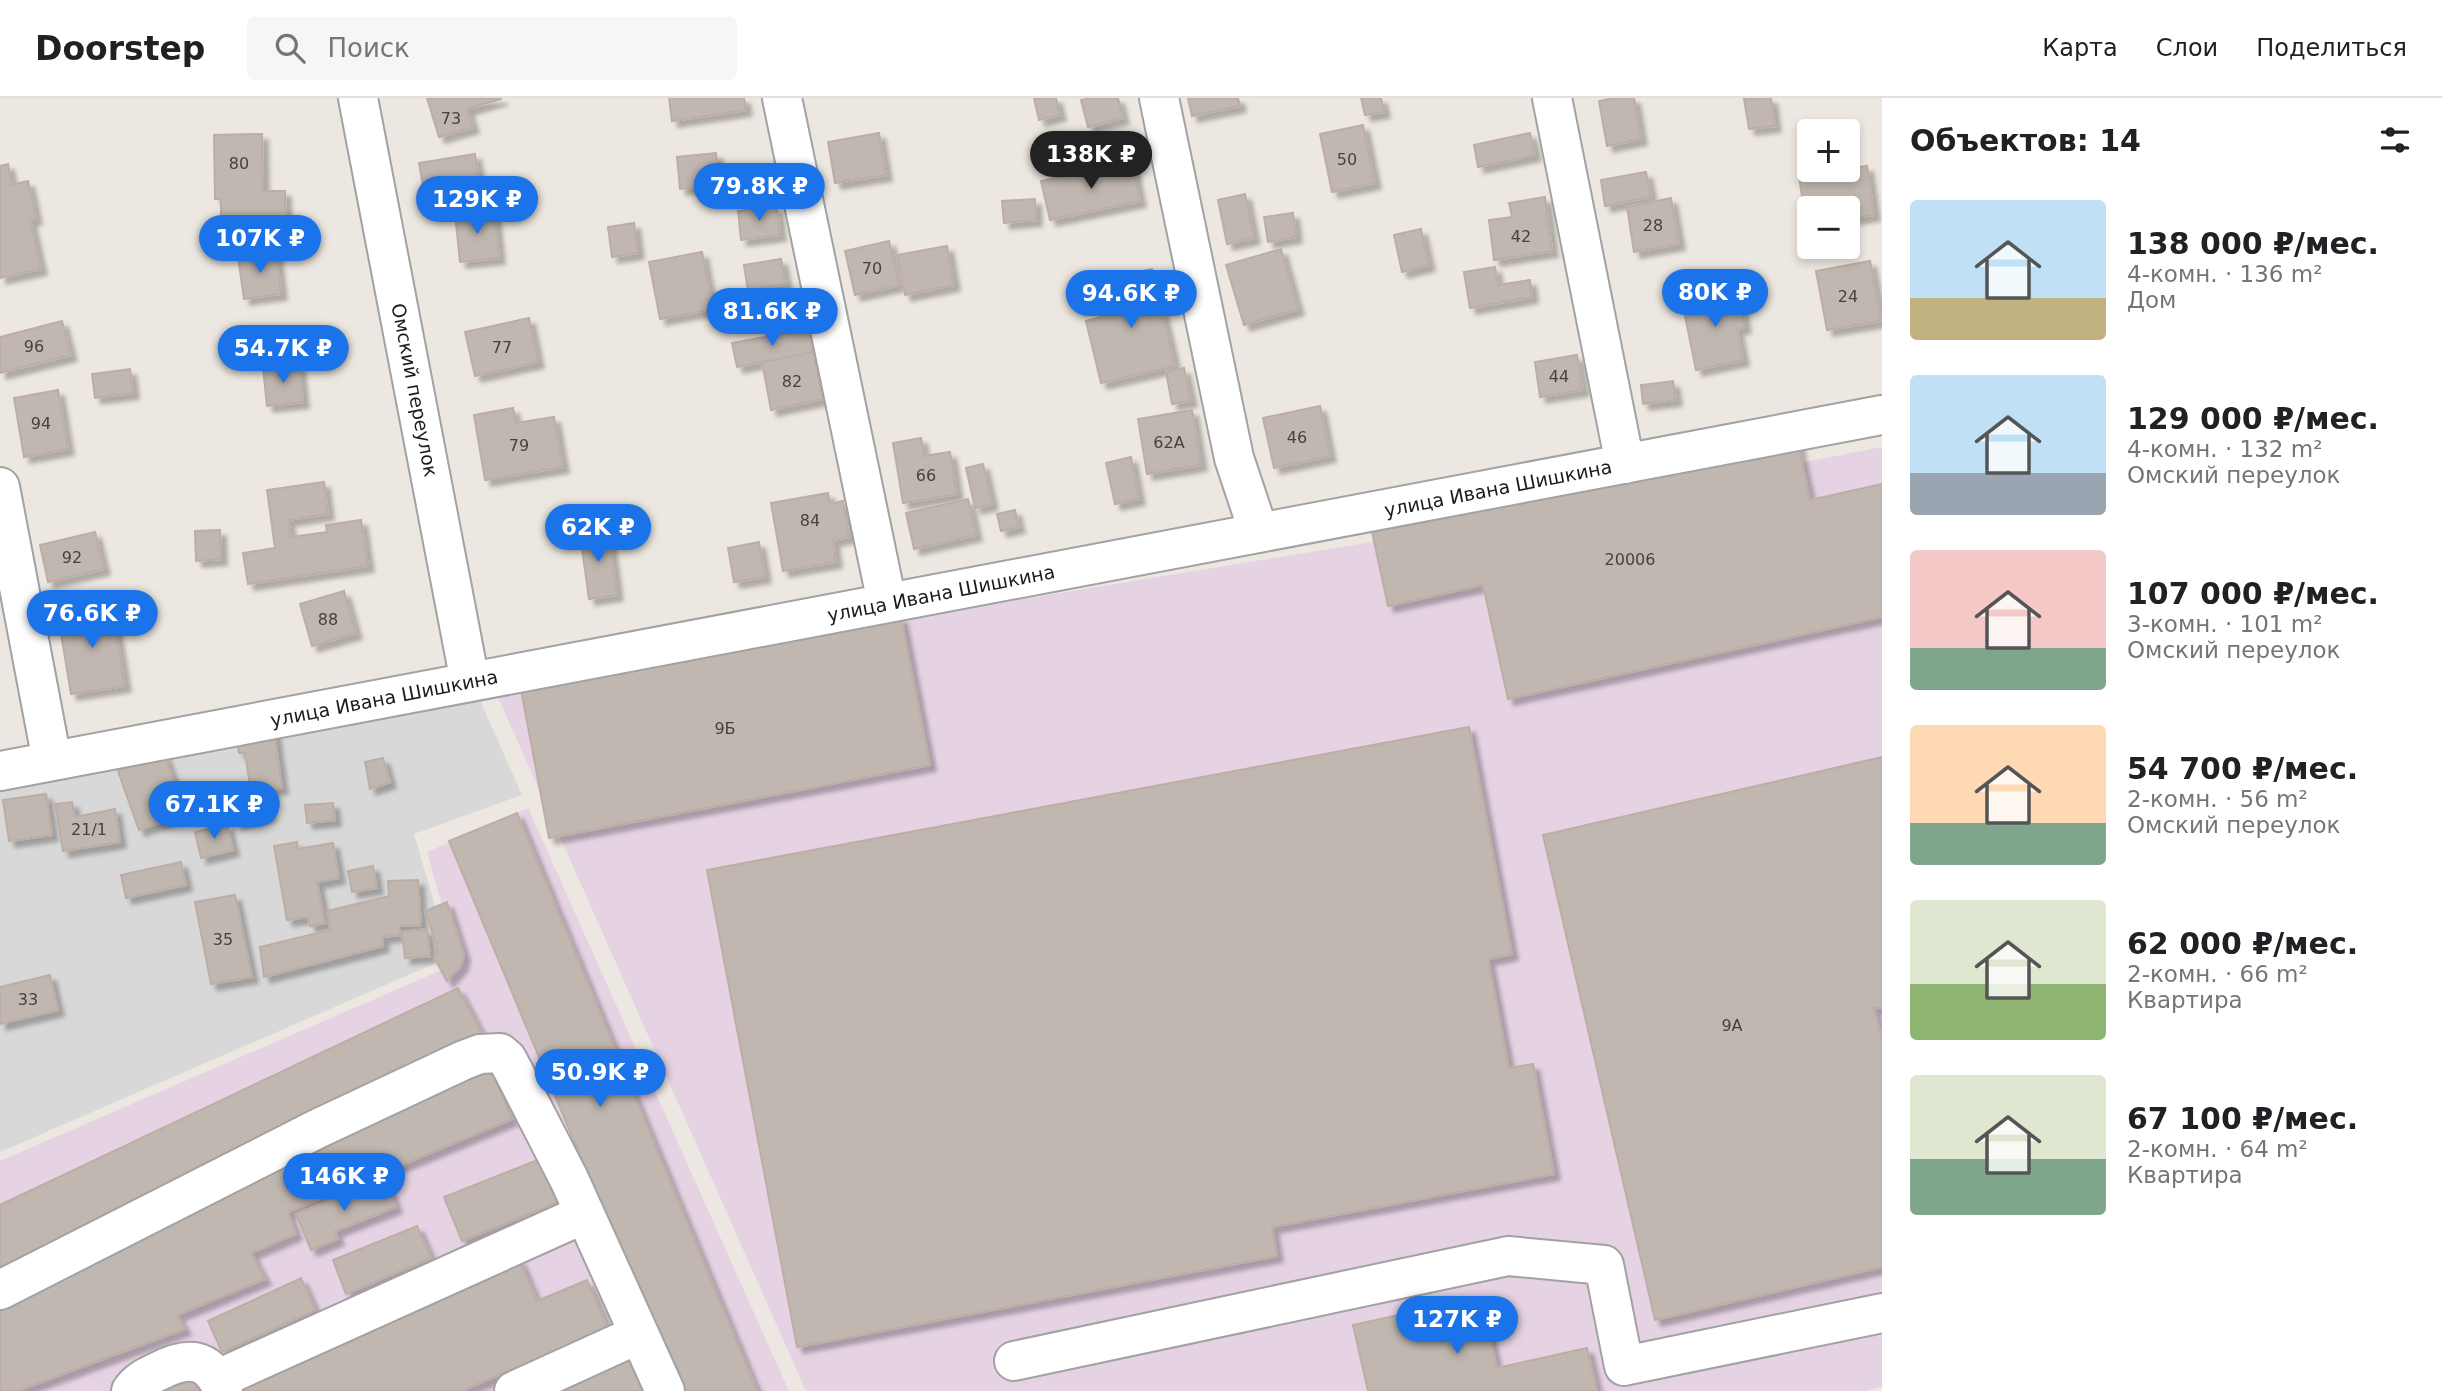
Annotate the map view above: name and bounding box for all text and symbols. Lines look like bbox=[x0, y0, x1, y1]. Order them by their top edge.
search box bbox=[247, 17, 737, 80]
text: Doorstep bbox=[35, 29, 205, 68]
icon: search bbox=[271, 29, 309, 67]
text: Поиск bbox=[327, 33, 410, 63]
text: Карта bbox=[2042, 34, 2118, 62]
text: Слои bbox=[2156, 34, 2218, 62]
text: Поделиться bbox=[2256, 34, 2407, 62]
house number: 73 bbox=[441, 109, 461, 128]
map controls bbox=[1797, 119, 1860, 259]
button: + bbox=[1797, 119, 1860, 182]
icon: filters bbox=[2376, 121, 2414, 159]
text: Объектов: 14 bbox=[1910, 123, 2141, 158]
pin: 138K ₽ bbox=[1034, 132, 1148, 191]
text: 138K ₽ bbox=[1046, 141, 1136, 167]
house number: 50 bbox=[1337, 150, 1357, 169]
house number: 80 bbox=[229, 154, 249, 173]
pin: 79.8K ₽ bbox=[694, 164, 824, 223]
text: 79.8K ₽ bbox=[710, 173, 808, 199]
pin: 129K ₽ bbox=[420, 176, 534, 236]
text: 129K ₽ bbox=[432, 186, 522, 212]
button: − bbox=[1797, 196, 1860, 259]
pin: 107K ₽ bbox=[203, 216, 317, 275]
house number: 28 bbox=[1643, 216, 1663, 235]
text: 107K ₽ bbox=[215, 225, 305, 251]
text: 138 000 ₽/мес. bbox=[2127, 226, 2379, 261]
house number: 42 bbox=[1511, 227, 1531, 246]
icon: home bbox=[1966, 228, 2050, 312]
house number: 70 bbox=[862, 259, 882, 278]
text: 4-комн. · 136 m² bbox=[2127, 261, 2322, 287]
pin: 80K ₽ bbox=[1666, 270, 1764, 329]
pin: 94.6K ₽ bbox=[1066, 271, 1196, 330]
text: 80K ₽ bbox=[1678, 279, 1752, 305]
text: 94.6K ₽ bbox=[1082, 280, 1180, 306]
house number: 24 bbox=[1838, 287, 1858, 306]
text: Дом bbox=[2127, 287, 2176, 313]
pin: 81.6K ₽ bbox=[707, 288, 837, 348]
text: 81.6K ₽ bbox=[723, 298, 821, 324]
street label: Омский переулок bbox=[387, 301, 443, 479]
pin: 54.7K ₽ bbox=[218, 326, 348, 385]
text: 54.7K ₽ bbox=[234, 335, 332, 361]
house number: 96 bbox=[24, 337, 44, 356]
house number: 77 bbox=[492, 338, 512, 357]
house number: 44 bbox=[1549, 367, 1569, 386]
house number: 82 bbox=[782, 372, 802, 391]
text: 129 000 ₽/мес. bbox=[2127, 401, 2379, 436]
icon: home bbox=[1966, 403, 2050, 487]
house number: 94 bbox=[31, 414, 51, 433]
house number: 46 bbox=[1287, 428, 1307, 447]
house number: 62А bbox=[1153, 433, 1185, 452]
house number: 79 bbox=[509, 436, 529, 455]
text: 4-комн. · 132 m² bbox=[2127, 436, 2322, 462]
street label: улица Ивана Шишкина bbox=[1382, 455, 1614, 521]
text: Омский переулок bbox=[2127, 462, 2340, 488]
house number: 66 bbox=[916, 466, 936, 485]
pin: 62K ₽ bbox=[549, 504, 647, 564]
house number: 84 bbox=[800, 511, 820, 530]
text: 62K ₽ bbox=[561, 514, 635, 540]
house number: 92 bbox=[62, 548, 82, 567]
house number: 20006 bbox=[1605, 550, 1655, 569]
street label: улица Ивана Шишкина bbox=[825, 560, 1057, 626]
text: 107 000 ₽/мес. bbox=[2127, 576, 2379, 611]
icon: home bbox=[1966, 578, 2050, 662]
pin: 76.6K ₽ bbox=[27, 590, 157, 650]
text: 76.6K ₽ bbox=[43, 600, 141, 626]
house number: 88 bbox=[318, 610, 338, 629]
text: 3-комн. · 101 m² bbox=[2127, 611, 2322, 637]
text: Омский переулок bbox=[2127, 637, 2340, 663]
street label: улица Ивана Шишкина bbox=[268, 665, 500, 731]
house number: 9Б bbox=[714, 719, 736, 738]
text: 54 700 ₽/мес. bbox=[2127, 751, 2358, 786]
icon: home bbox=[1966, 753, 2050, 837]
pin: 67.1K ₽ bbox=[149, 782, 279, 841]
text: 2-комн. · 56 m² bbox=[2127, 786, 2308, 812]
text: 67.1K ₽ bbox=[165, 791, 263, 817]
text: Омский переулок bbox=[2127, 812, 2340, 838]
house number: 21/1 bbox=[71, 820, 107, 839]
text: 62 000 ₽/мес. bbox=[2127, 926, 2358, 961]
icon: home bbox=[1966, 928, 2050, 1012]
house number: 35 bbox=[213, 930, 233, 949]
text: 2-комн. · 66 m² bbox=[2127, 961, 2308, 987]
text: Квартира bbox=[2127, 987, 2243, 1013]
house number: 33 bbox=[18, 990, 38, 1009]
house number: 9А bbox=[1721, 1016, 1743, 1035]
pin: 50.9K ₽ bbox=[535, 1049, 665, 1109]
text: 50.9K ₽ bbox=[551, 1059, 649, 1085]
text: 67 100 ₽/мес. bbox=[2127, 1101, 2358, 1136]
icon: home bbox=[1966, 1103, 2050, 1187]
text: 2-комн. · 64 m² bbox=[2127, 1136, 2308, 1162]
pin: 146K ₽ bbox=[287, 1154, 401, 1213]
text: Квартира bbox=[2127, 1162, 2243, 1188]
text: 146K ₽ bbox=[299, 1163, 389, 1189]
pin: 127K ₽ bbox=[1400, 1296, 1514, 1356]
text: 127K ₽ bbox=[1412, 1306, 1502, 1332]

